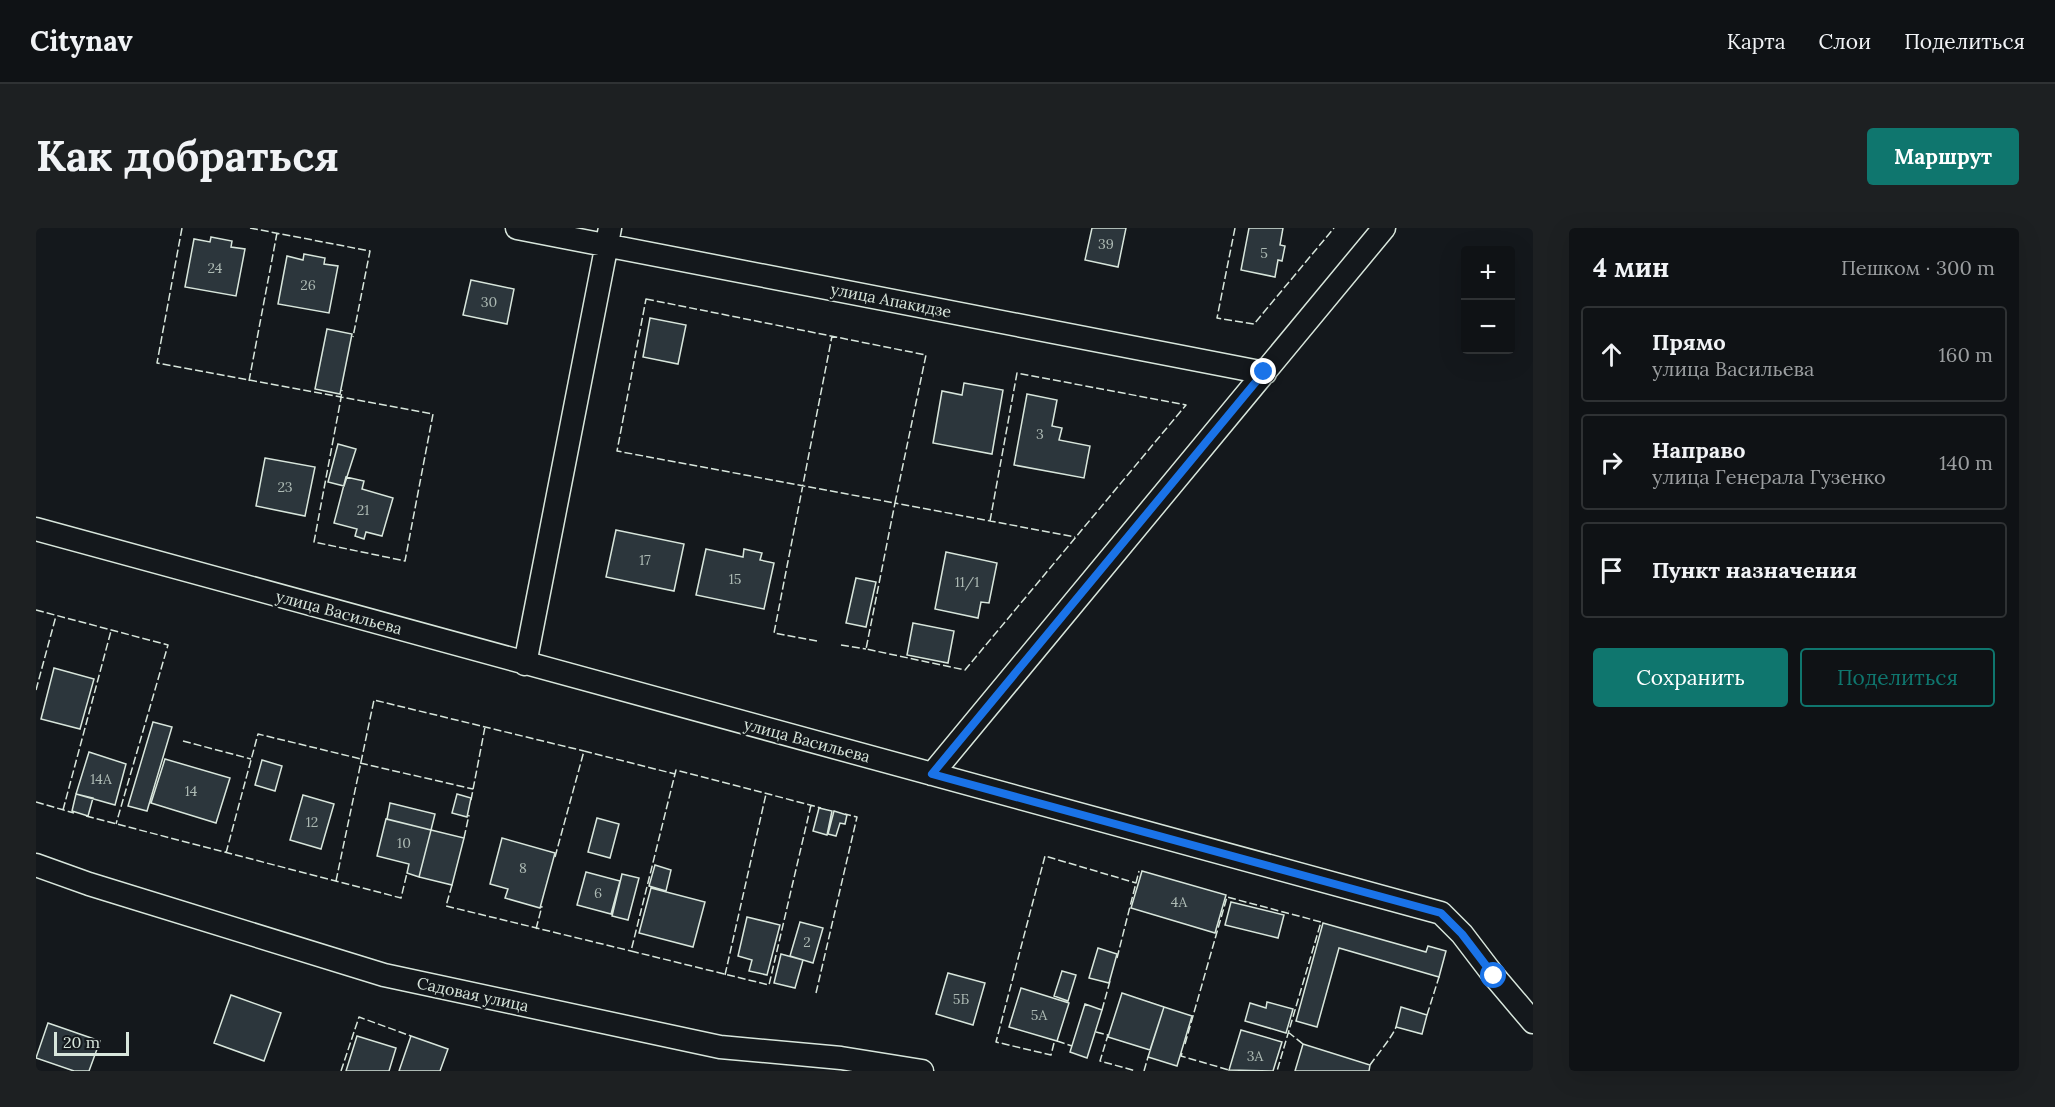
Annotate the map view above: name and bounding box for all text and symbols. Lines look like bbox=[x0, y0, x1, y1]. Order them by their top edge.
text: Citynav bbox=[30, 23, 133, 59]
text: Карта bbox=[1727, 28, 1786, 55]
text: Слои bbox=[1819, 28, 1871, 55]
text: Поделиться bbox=[1904, 28, 2025, 55]
button: Маршрут bbox=[1867, 128, 2019, 185]
text: Как добраться bbox=[36, 129, 339, 183]
house number: 39 bbox=[1098, 235, 1114, 253]
house number: 5 bbox=[1260, 244, 1268, 262]
map controls bbox=[1461, 246, 1515, 354]
button: + bbox=[1461, 246, 1515, 300]
text: 4 мин bbox=[1593, 251, 1669, 284]
text: Пешком · 300 m bbox=[1841, 255, 1995, 280]
house number: 24 bbox=[208, 259, 223, 277]
house number: 26 bbox=[300, 276, 316, 294]
street label: улица Апакидзе bbox=[829, 279, 953, 322]
house number: 30 bbox=[481, 293, 497, 311]
button: − bbox=[1461, 300, 1515, 354]
text: Прямо bbox=[1652, 328, 1726, 356]
icon: ahead bbox=[1595, 338, 1628, 371]
text: 160 m bbox=[1939, 342, 1993, 367]
text: улица Васильева bbox=[1652, 356, 1814, 381]
route end bbox=[1250, 358, 1276, 384]
house number: 3 bbox=[1036, 425, 1044, 443]
text: Направо bbox=[1652, 436, 1746, 464]
icon: right bbox=[1595, 446, 1628, 479]
text: 140 m bbox=[1939, 450, 1993, 475]
text: улица Генерала Гузенко bbox=[1652, 464, 1886, 489]
house number: 23 bbox=[277, 478, 293, 496]
house number: 21 bbox=[357, 501, 369, 519]
house number: 17 bbox=[639, 551, 651, 569]
icon: arrive bbox=[1595, 554, 1628, 587]
text: Пункт назначения bbox=[1652, 556, 1857, 584]
house number: 15 bbox=[729, 570, 741, 588]
house number: 11/1 bbox=[955, 573, 979, 591]
street label: улица Васильева bbox=[274, 586, 404, 638]
button: Сохранить bbox=[1593, 648, 1788, 707]
button: Поделиться bbox=[1800, 648, 1995, 707]
street label: улица Васильева bbox=[742, 714, 872, 766]
house number: 14А bbox=[90, 770, 112, 788]
house number: 14 bbox=[185, 782, 198, 800]
house number: 12 bbox=[306, 813, 318, 831]
house number: 10 bbox=[397, 834, 411, 852]
house number: 8 bbox=[519, 859, 527, 877]
house number: 6 bbox=[594, 884, 602, 902]
house number: 4А bbox=[1171, 893, 1187, 911]
house number: 2 bbox=[803, 933, 811, 951]
route start bbox=[1480, 962, 1506, 988]
street label: Садовая улица bbox=[415, 972, 531, 1016]
house number: 5Б bbox=[953, 990, 969, 1008]
house number: 5А bbox=[1031, 1006, 1047, 1024]
scale bar bbox=[54, 1029, 129, 1056]
text: 20 m bbox=[63, 1032, 100, 1052]
house number: 3А bbox=[1247, 1047, 1264, 1065]

